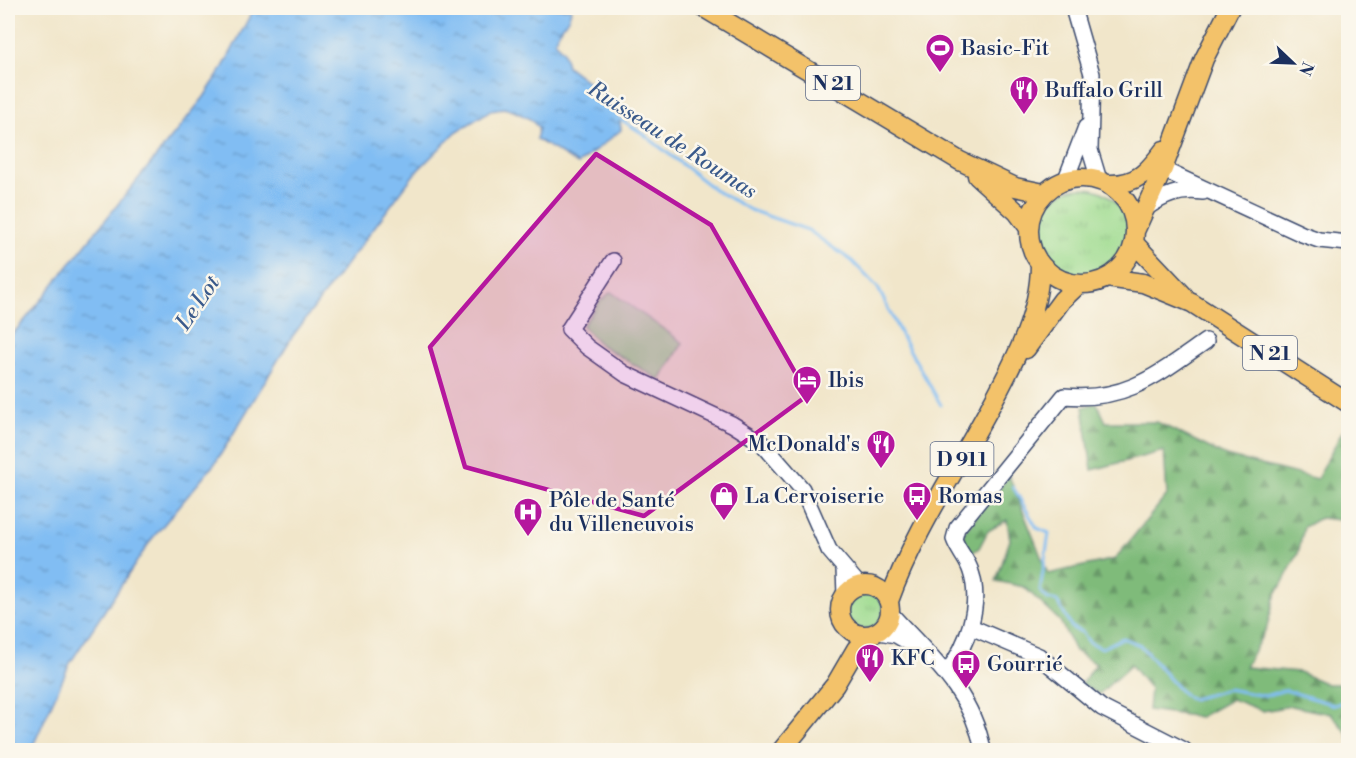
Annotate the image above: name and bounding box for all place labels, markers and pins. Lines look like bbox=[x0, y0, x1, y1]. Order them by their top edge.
sports icon: Basic-Fit bbox=[924, 32, 956, 74]
place label: Basic-Fit bbox=[960, 36, 1050, 62]
restaurant icon: Buffalo Grill bbox=[1008, 74, 1040, 116]
place label: Buffalo Grill bbox=[1044, 78, 1163, 104]
hotel icon: Ibis bbox=[791, 364, 823, 406]
place label: Ibis bbox=[828, 368, 864, 394]
restaurant icon: McDonald's bbox=[865, 428, 897, 470]
place label: McDonald's bbox=[748, 432, 860, 458]
shop icon: La Cervoiserie bbox=[708, 480, 740, 522]
bus stop icon: Romas bbox=[901, 480, 933, 522]
place label: La Cervoiserie bbox=[745, 484, 884, 510]
place label: Romas bbox=[938, 484, 1002, 510]
place label: Pôle de Santé du Villeneuvois bbox=[549, 488, 694, 538]
hospital icon: Pôle de Santé du Villeneuvois bbox=[512, 496, 544, 538]
restaurant icon: KFC bbox=[854, 642, 886, 684]
place label: KFC bbox=[891, 646, 935, 672]
bus stop icon: Gourrié bbox=[950, 648, 982, 690]
place label: Gourrié bbox=[987, 652, 1063, 678]

